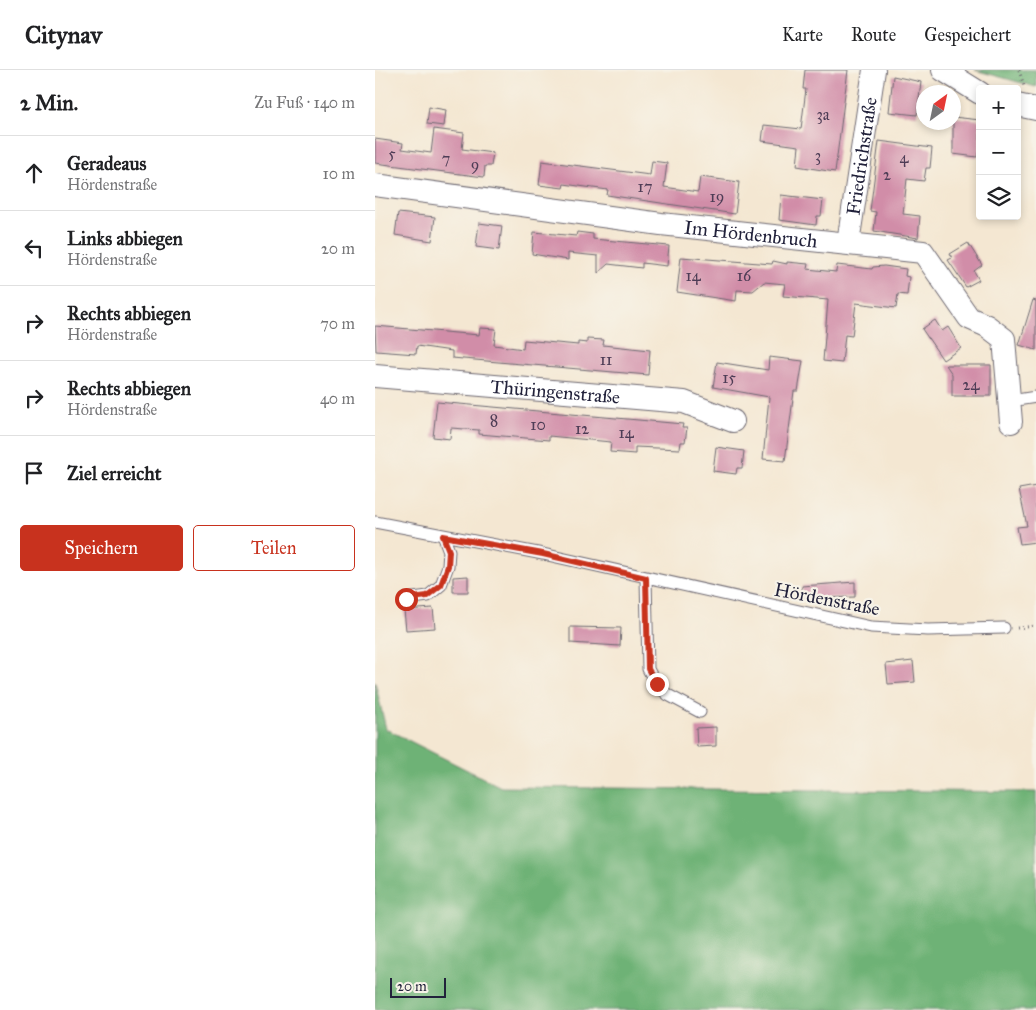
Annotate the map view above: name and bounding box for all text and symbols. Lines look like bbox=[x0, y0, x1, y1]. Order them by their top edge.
text: Citynav bbox=[25, 20, 102, 50]
text: Karte bbox=[782, 24, 823, 46]
text: Route bbox=[851, 24, 896, 46]
text: Gespeichert bbox=[924, 24, 1011, 46]
north arrow bbox=[916, 85, 961, 130]
map controls bbox=[976, 85, 1021, 220]
button: + bbox=[976, 85, 1021, 130]
text: 2 Min. bbox=[20, 90, 78, 116]
text: Zu Fuß · 140 m bbox=[254, 93, 355, 112]
street label: Friedrichstraße bbox=[841, 95, 881, 217]
house number: 3a bbox=[816, 105, 830, 124]
button: − bbox=[976, 130, 1021, 175]
house number: 5 bbox=[388, 144, 396, 163]
house number: 3 bbox=[815, 146, 821, 165]
house number: 4 bbox=[900, 148, 910, 167]
house number: 7 bbox=[442, 149, 450, 168]
text: Geradeaus bbox=[67, 152, 146, 175]
house number: 9 bbox=[471, 155, 479, 174]
icon: ahead bbox=[20, 159, 48, 187]
text: 10 m bbox=[323, 164, 355, 183]
house number: 2 bbox=[883, 165, 891, 184]
text: Hördenstraße bbox=[67, 175, 157, 194]
button: layers bbox=[976, 175, 1021, 220]
house number: 17 bbox=[638, 177, 652, 196]
house number: 19 bbox=[710, 187, 724, 206]
street label: Im Hördenbruch bbox=[683, 215, 819, 252]
text: Links abbiegen bbox=[67, 227, 183, 250]
icon: left bbox=[20, 234, 48, 262]
text: 20 m bbox=[321, 239, 355, 258]
text: Hördenstraße bbox=[67, 250, 157, 269]
house number: 14 bbox=[685, 266, 702, 285]
house number: 16 bbox=[737, 266, 752, 285]
text: Rechts abbiegen bbox=[67, 302, 191, 325]
icon: right bbox=[20, 309, 48, 337]
text: 70 m bbox=[320, 314, 355, 333]
text: Hördenstraße bbox=[67, 325, 157, 344]
house number: 11 bbox=[600, 350, 612, 369]
house number: 15 bbox=[722, 368, 736, 387]
street label: Thüringenstraße bbox=[490, 374, 621, 408]
house number: 24 bbox=[963, 375, 980, 394]
text: Rechts abbiegen bbox=[67, 377, 191, 400]
icon: right bbox=[20, 384, 48, 412]
text: 40 m bbox=[320, 389, 355, 408]
text: Hördenstraße bbox=[67, 400, 157, 419]
house number: 8 bbox=[490, 411, 498, 430]
house number: 10 bbox=[530, 415, 546, 434]
house number: 12 bbox=[575, 419, 589, 438]
house number: 14 bbox=[618, 423, 635, 442]
icon: arrive bbox=[20, 459, 48, 487]
text: Ziel erreicht bbox=[67, 462, 161, 485]
button: Speichern bbox=[20, 525, 183, 571]
button: Teilen bbox=[193, 525, 355, 571]
street label: Hördenstraße bbox=[772, 577, 882, 621]
route start bbox=[395, 588, 418, 611]
route end bbox=[646, 673, 669, 696]
scale bar bbox=[390, 975, 446, 998]
text: 20 m bbox=[397, 978, 427, 995]

